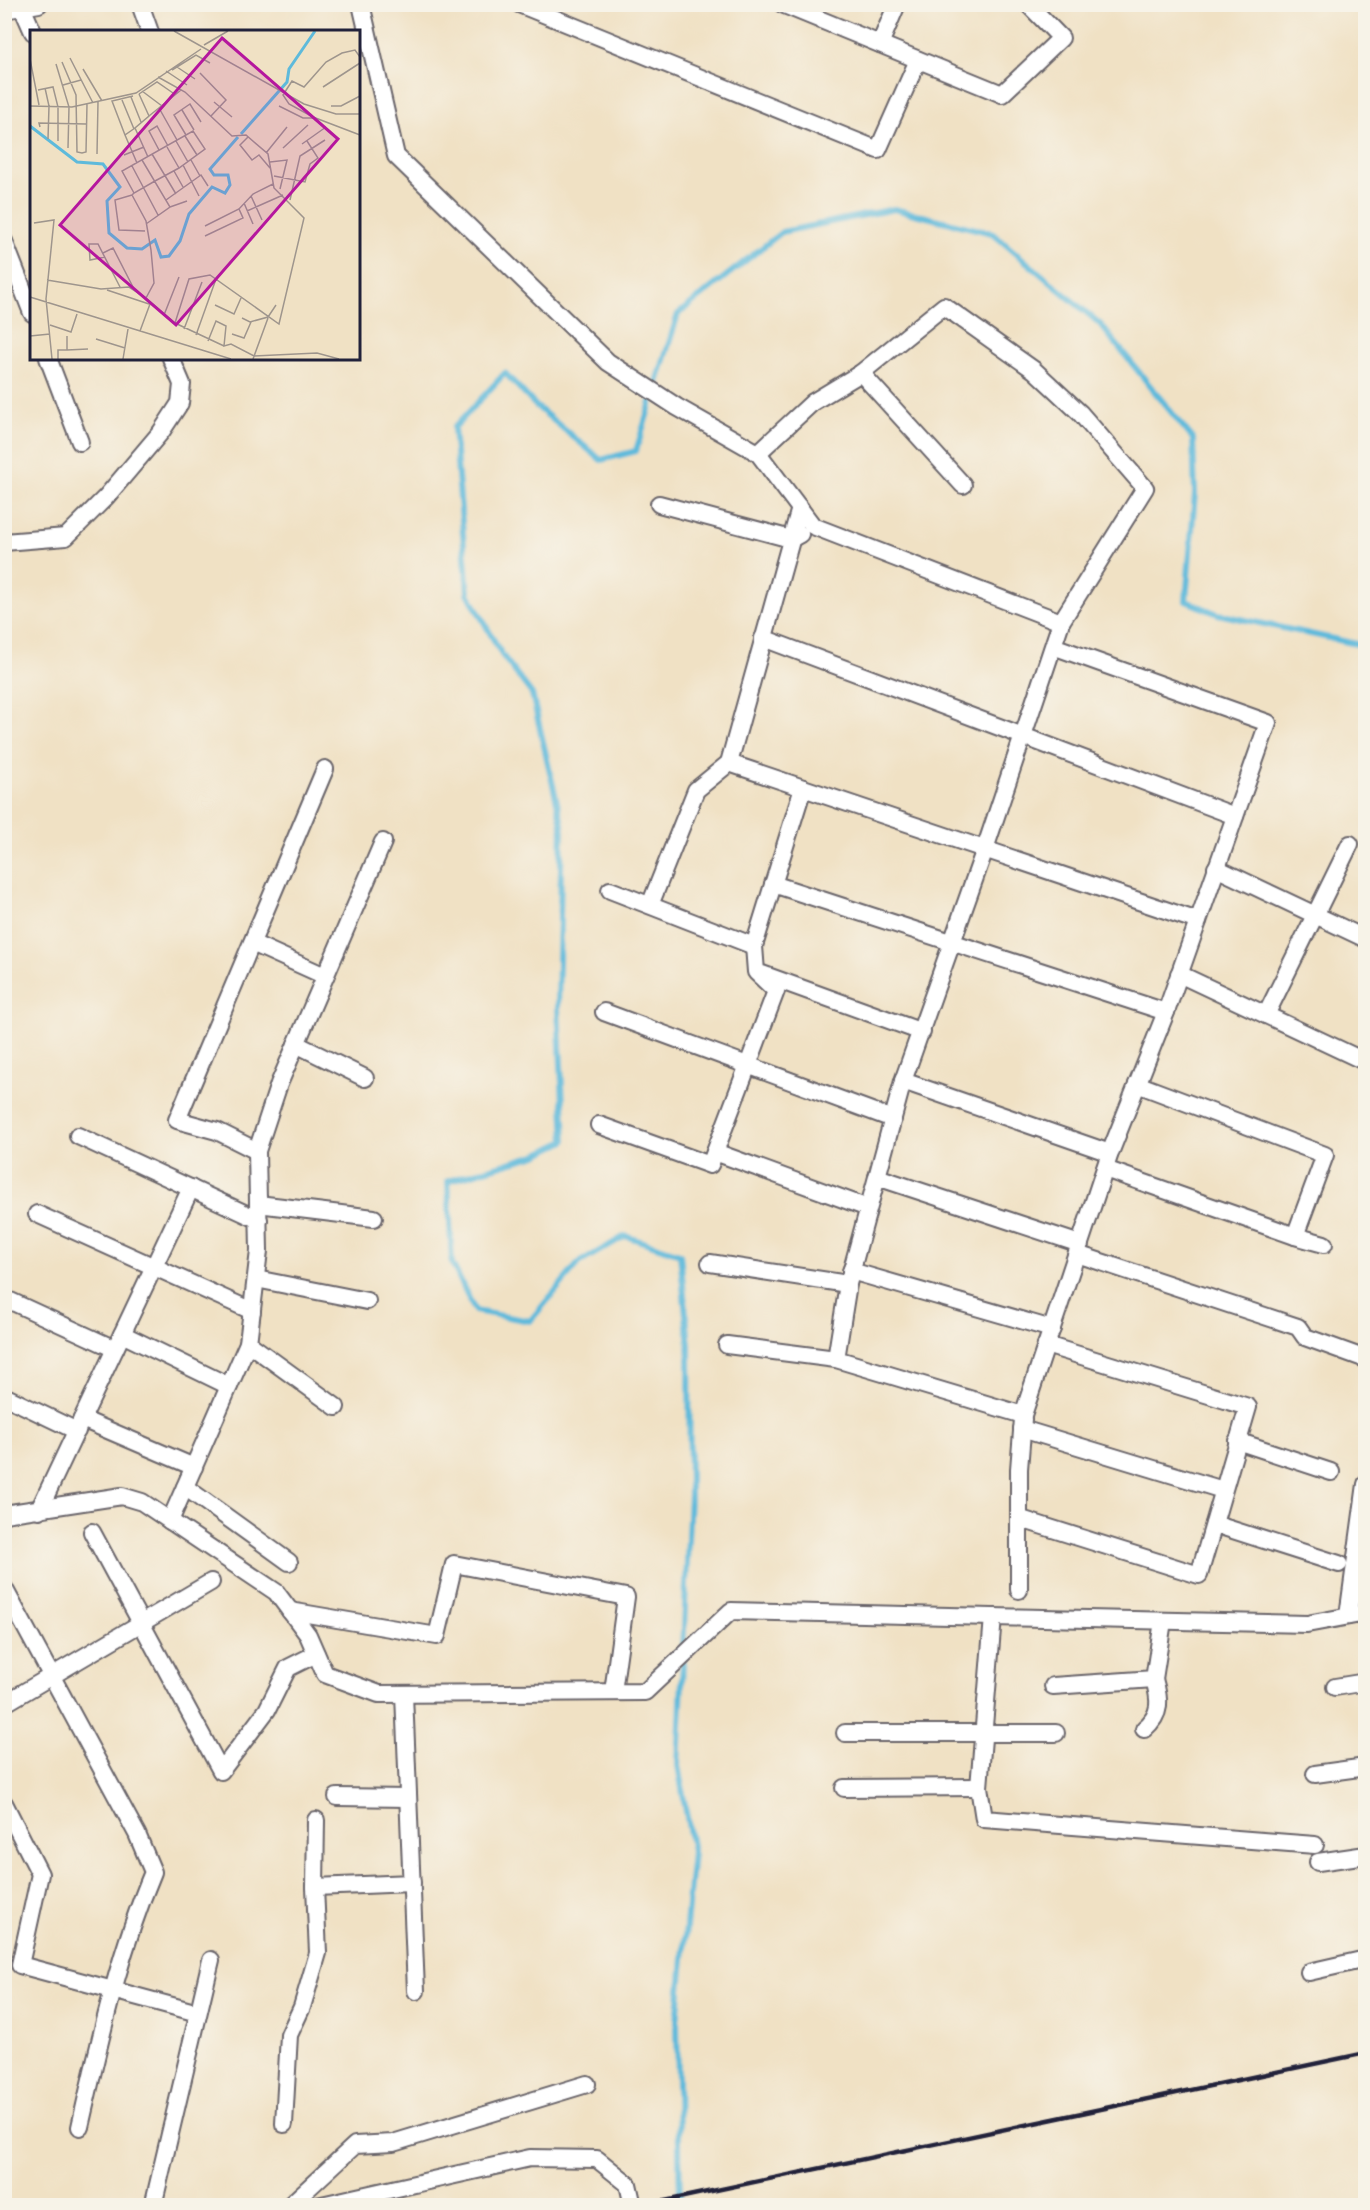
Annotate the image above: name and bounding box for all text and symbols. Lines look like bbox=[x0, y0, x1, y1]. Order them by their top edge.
inset map bbox=[30, 30, 360, 360]

